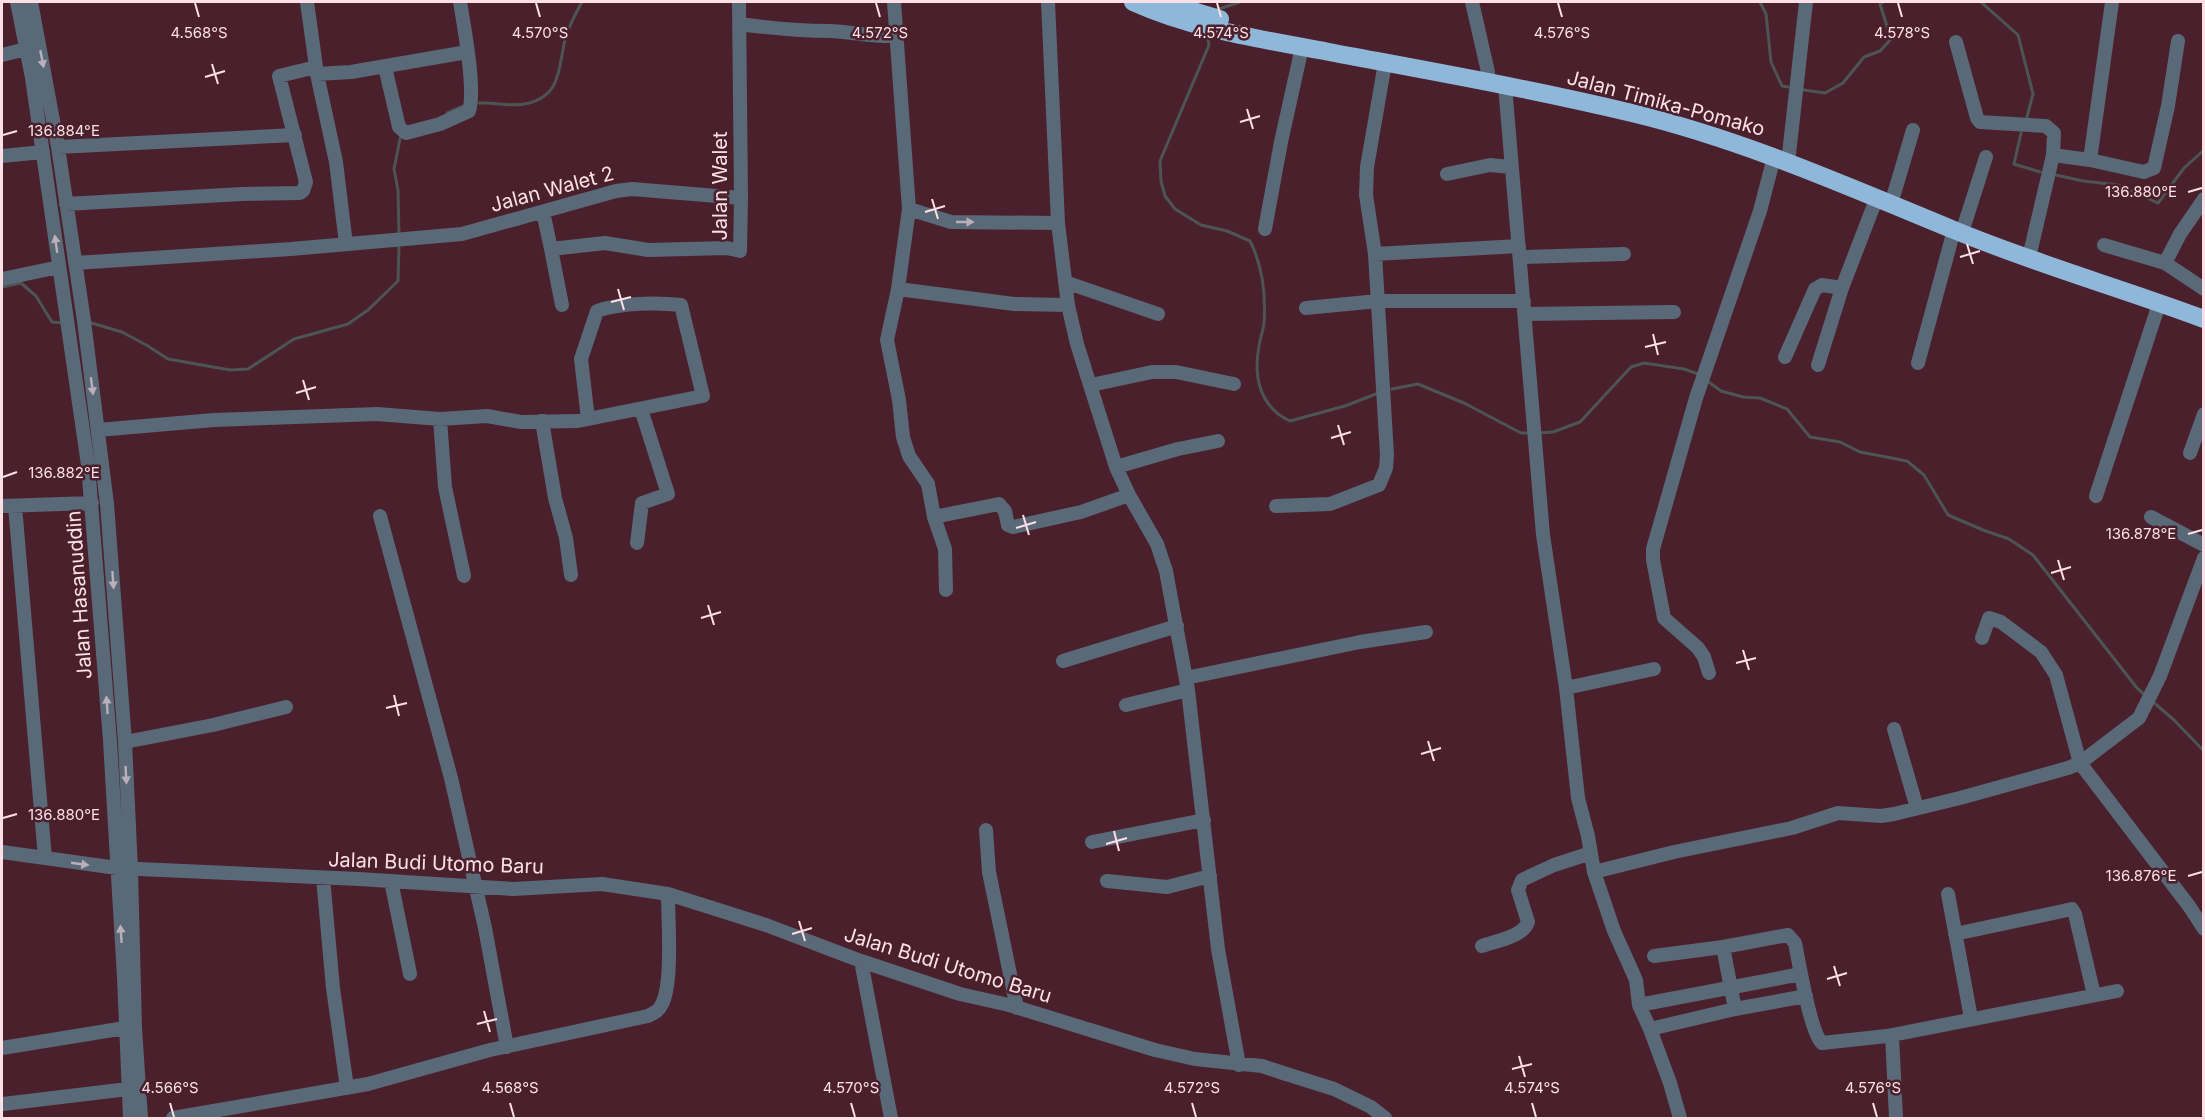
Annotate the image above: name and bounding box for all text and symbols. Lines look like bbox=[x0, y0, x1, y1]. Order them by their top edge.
text: 4.568°S bbox=[170, 23, 228, 42]
text: 4.570°S bbox=[512, 23, 568, 42]
text: 4.572°S bbox=[852, 23, 908, 42]
text: 4.574°S bbox=[1193, 23, 1249, 42]
text: 4.576°S bbox=[1534, 23, 1590, 42]
text: 4.578°S bbox=[1874, 23, 1930, 42]
one-way arrow bbox=[38, 50, 47, 69]
street label: Jalan Timika-Pomako bbox=[1565, 65, 1767, 141]
text: 136.884°E bbox=[28, 121, 100, 140]
street label: Jalan Walet bbox=[708, 131, 732, 241]
street label: Jalan Walet 2 bbox=[488, 161, 616, 217]
text: 136.880°E bbox=[2105, 182, 2177, 201]
one-way arrow bbox=[956, 217, 975, 227]
one-way arrow bbox=[52, 235, 61, 254]
one-way arrow bbox=[87, 377, 97, 396]
text: 136.882°E bbox=[28, 463, 100, 482]
street label: Jalan Hasanuddin bbox=[61, 510, 97, 680]
text: 136.878°E bbox=[2106, 524, 2176, 543]
one-way arrow bbox=[109, 571, 118, 590]
one-way arrow bbox=[102, 696, 112, 715]
one-way arrow bbox=[122, 765, 131, 784]
text: 136.880°E bbox=[28, 805, 100, 824]
street label: Jalan Budi Utomo Baru bbox=[328, 847, 544, 879]
one-way arrow bbox=[70, 860, 89, 869]
text: 136.876°E bbox=[2106, 866, 2176, 885]
street label: Jalan Budi Utomo Baru bbox=[841, 922, 1055, 1008]
one-way arrow bbox=[117, 925, 126, 944]
text: 4.566°S bbox=[141, 1078, 199, 1097]
text: 4.568°S bbox=[481, 1078, 539, 1097]
text: 4.570°S bbox=[823, 1078, 879, 1097]
text: 4.572°S bbox=[1164, 1078, 1220, 1097]
text: 4.574°S bbox=[1504, 1078, 1560, 1097]
text: 4.576°S bbox=[1845, 1078, 1901, 1097]

